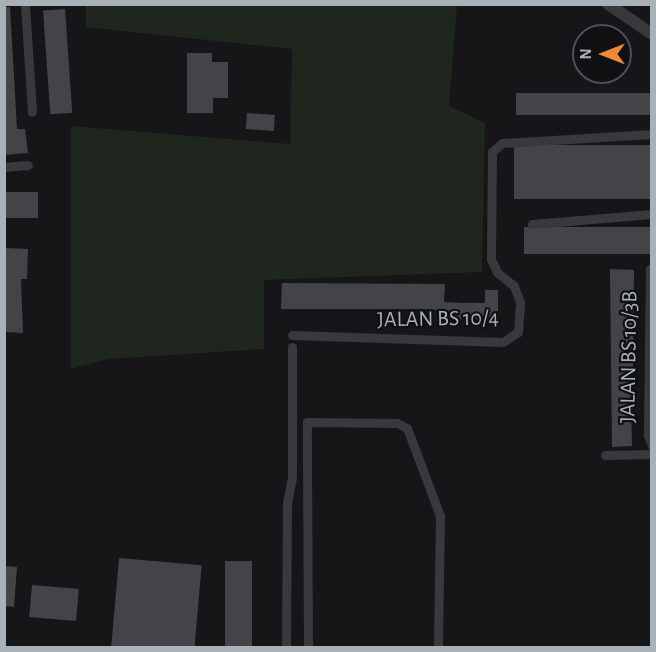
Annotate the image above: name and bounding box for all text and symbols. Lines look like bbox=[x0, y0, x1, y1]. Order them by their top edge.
north arrow bbox=[572, 24, 632, 84]
text: N bbox=[578, 48, 594, 60]
street label: JALAN BS 10/3B bbox=[615, 291, 643, 423]
street label: JALAN BS 10/4 bbox=[377, 305, 499, 333]

